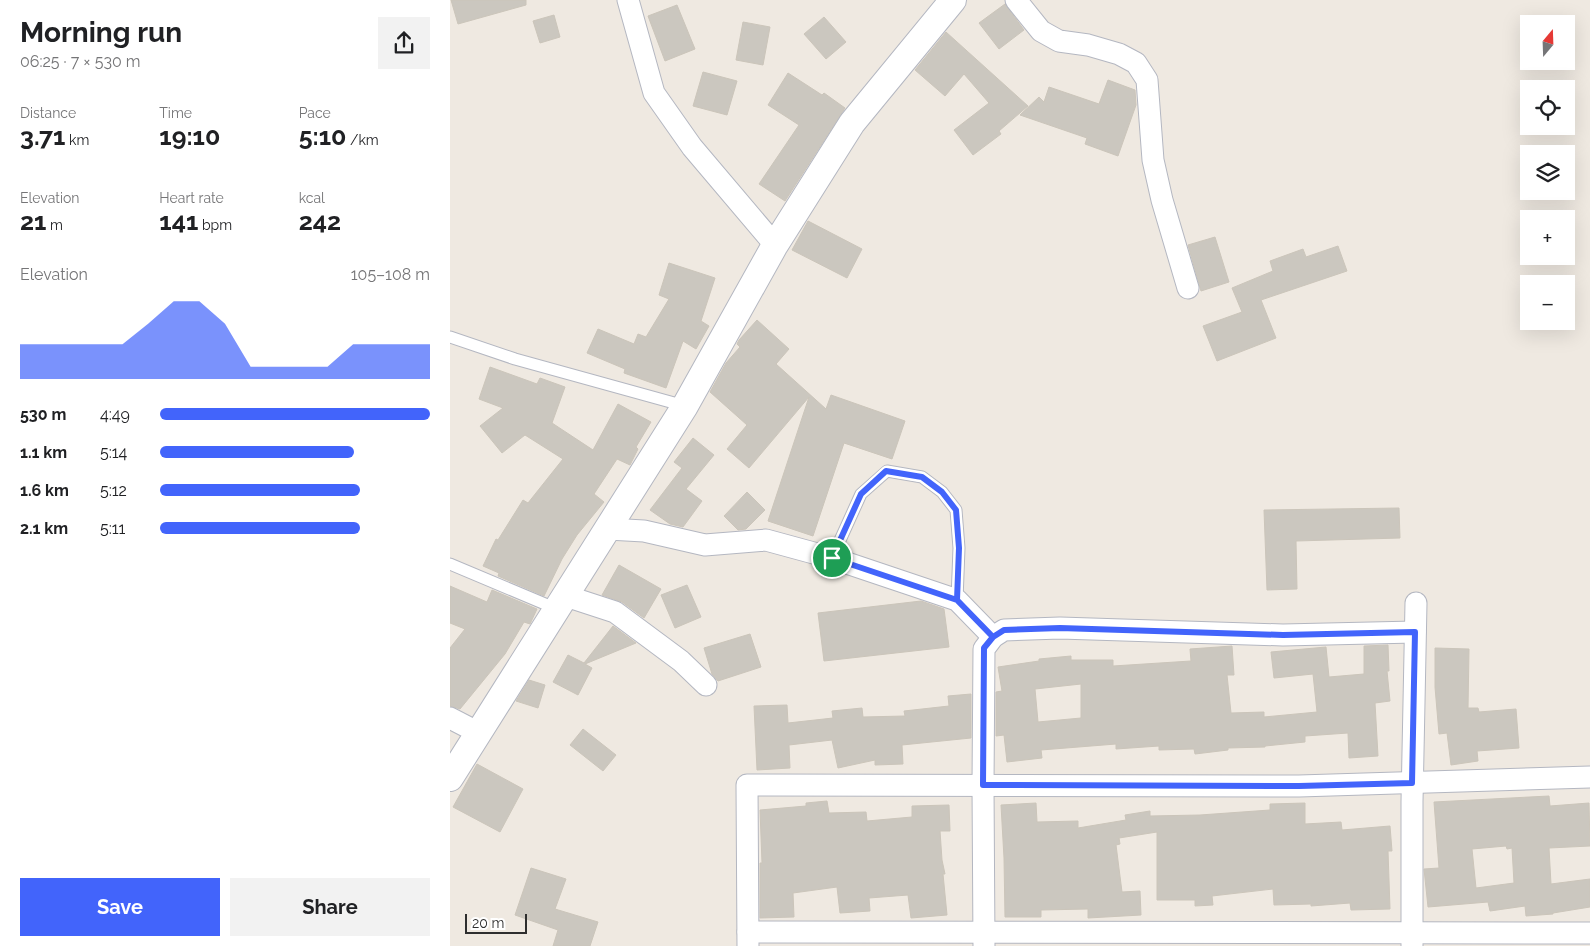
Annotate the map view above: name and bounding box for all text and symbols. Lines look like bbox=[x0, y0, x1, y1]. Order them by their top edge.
north arrow bbox=[1520, 15, 1575, 70]
map controls bbox=[1520, 15, 1575, 330]
text: Morning run bbox=[20, 16, 182, 49]
button: share bbox=[378, 17, 430, 69]
text: 06:25 · 7 × 530 m bbox=[20, 52, 141, 71]
button: locate bbox=[1520, 80, 1575, 135]
text: Distance bbox=[20, 105, 76, 121]
text: Time bbox=[159, 105, 192, 121]
text: Pace bbox=[299, 105, 331, 121]
text: 3.71 bbox=[20, 121, 65, 151]
text: 19:10 bbox=[159, 121, 220, 151]
text: 5:10 bbox=[299, 121, 346, 151]
text: km bbox=[65, 132, 89, 148]
text: /km bbox=[346, 132, 379, 148]
button: layers bbox=[1520, 145, 1575, 200]
text: Elevation bbox=[20, 190, 79, 206]
text: Heart rate bbox=[159, 190, 224, 206]
text: kcal bbox=[299, 190, 325, 206]
text: 21 bbox=[20, 206, 46, 236]
text: 141 bbox=[159, 206, 198, 236]
text: 242 bbox=[299, 206, 341, 236]
button: + bbox=[1520, 210, 1575, 265]
text: m bbox=[46, 217, 63, 233]
text: bpm bbox=[198, 217, 232, 233]
text: Elevation bbox=[20, 265, 88, 284]
text: 105–108 m bbox=[351, 265, 430, 284]
button: − bbox=[1520, 275, 1575, 330]
text: 530 m bbox=[20, 405, 66, 424]
text: 4:49 bbox=[100, 405, 130, 424]
text: 1.1 km bbox=[20, 443, 67, 462]
text: 5:14 bbox=[100, 443, 127, 462]
text: 1.6 km bbox=[20, 481, 69, 500]
text: 5:12 bbox=[100, 481, 127, 500]
text: 2.1 km bbox=[20, 519, 68, 538]
text: 5:11 bbox=[100, 519, 125, 538]
pin bbox=[811, 537, 853, 579]
icon: arrive bbox=[818, 544, 846, 572]
button: Save bbox=[20, 878, 220, 936]
button: Share bbox=[230, 878, 430, 936]
scale bar bbox=[465, 911, 528, 934]
text: 20 m bbox=[472, 915, 504, 931]

